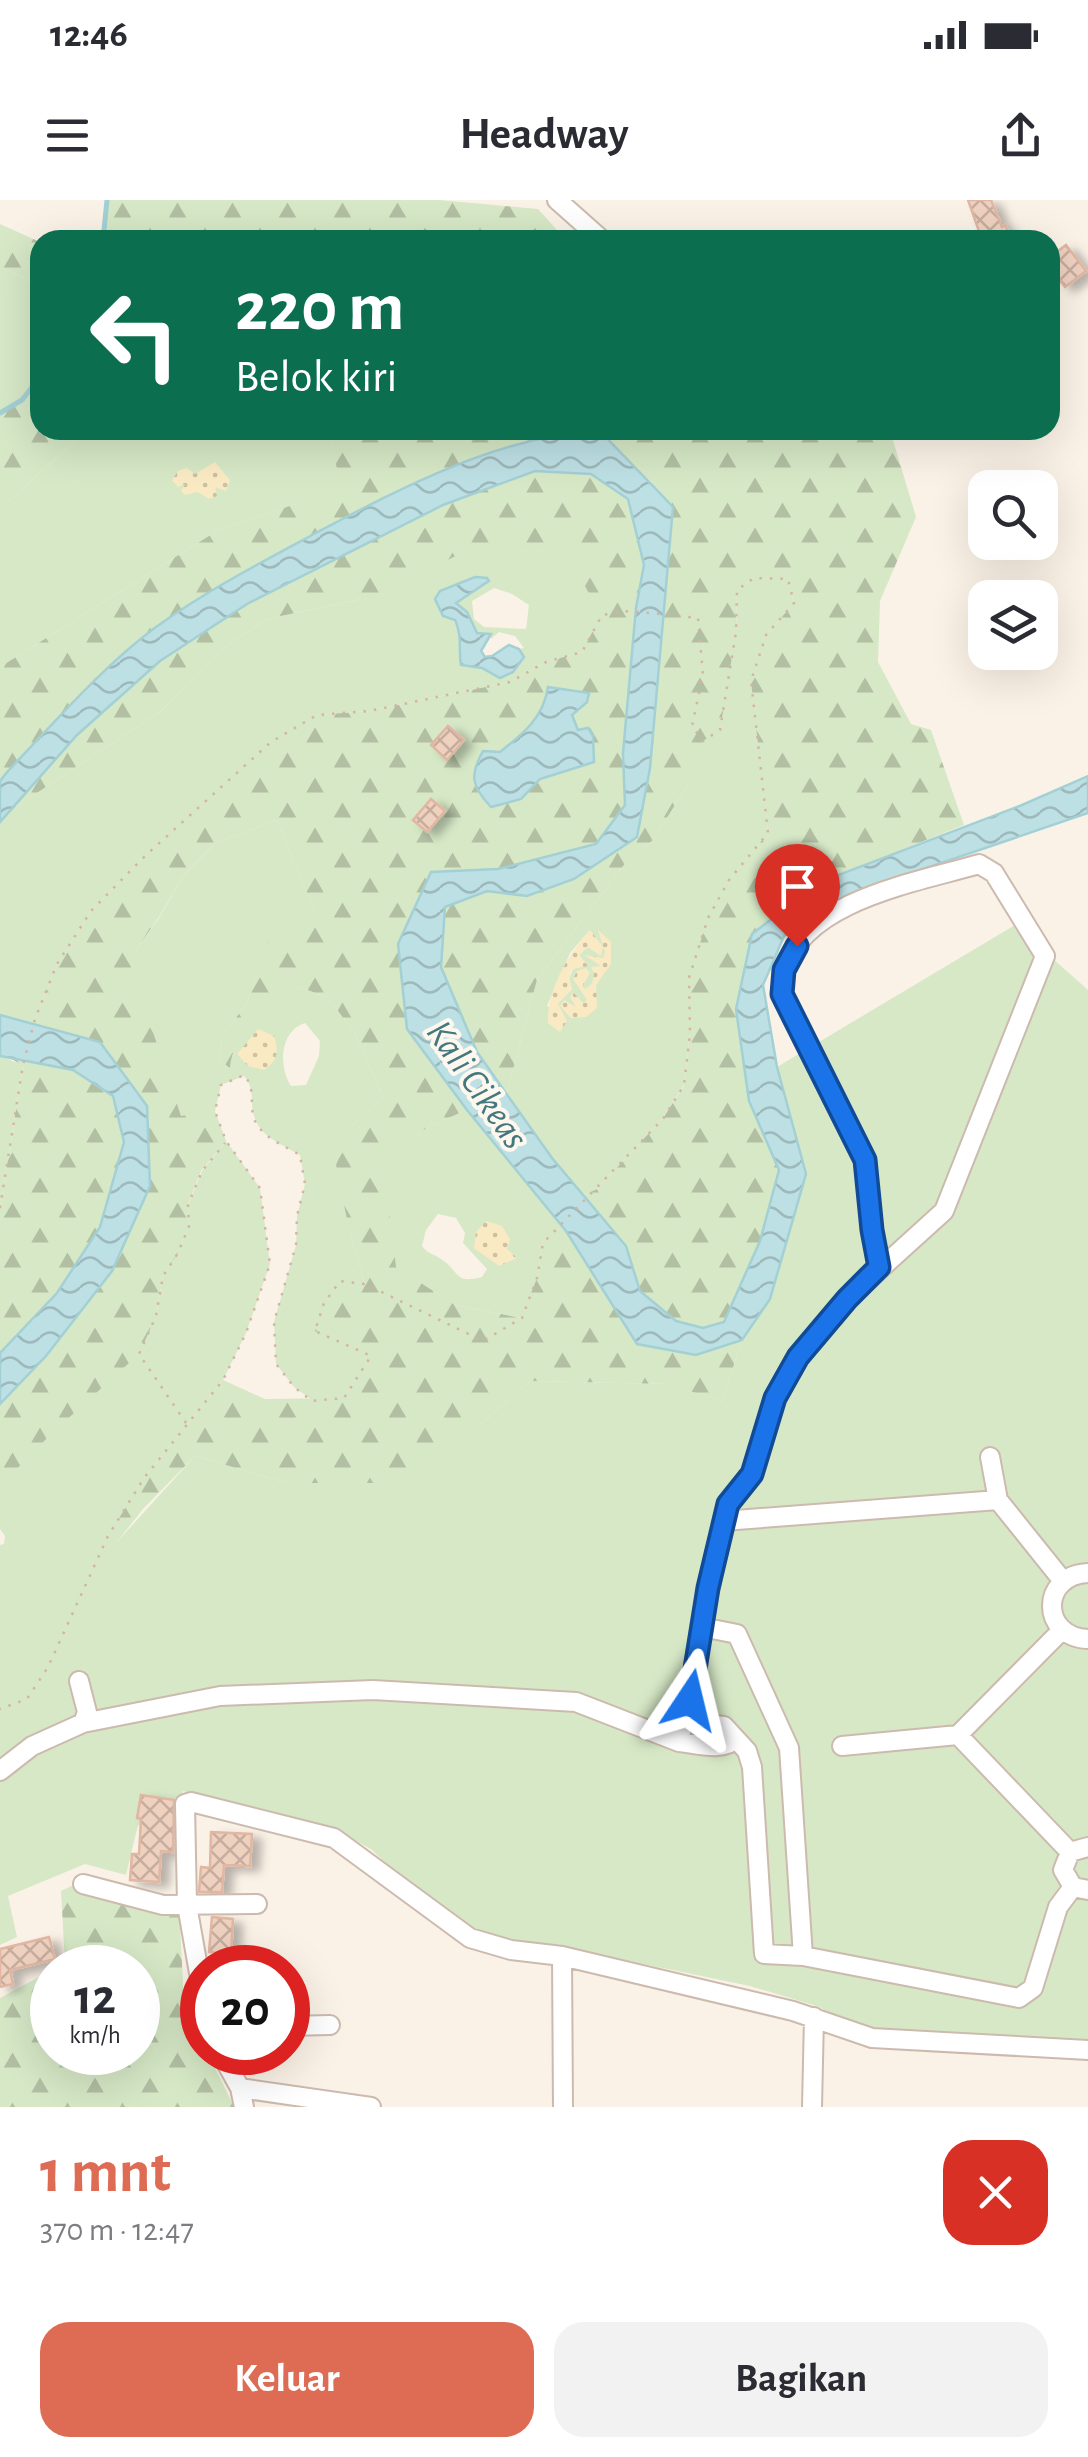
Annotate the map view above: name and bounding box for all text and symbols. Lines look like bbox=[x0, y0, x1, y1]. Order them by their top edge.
text: 12:46 bbox=[50, 16, 128, 54]
icon: menu bbox=[40, 108, 95, 163]
icon: share bbox=[993, 108, 1048, 163]
text: Headway bbox=[459, 112, 629, 157]
icon: left bbox=[70, 270, 200, 400]
text: 220 m bbox=[235, 273, 404, 343]
text: Belok kiri bbox=[235, 355, 397, 400]
map controls bbox=[968, 470, 1058, 670]
button: search bbox=[968, 470, 1058, 560]
button: layers bbox=[968, 580, 1058, 670]
pin bbox=[755, 844, 840, 947]
icon: arrive bbox=[770, 859, 825, 914]
water label: Kali Cikeas bbox=[419, 1014, 534, 1156]
position arrow bbox=[638, 1648, 742, 1752]
speed limit sign: 20 bbox=[180, 1945, 310, 2075]
text: 12 bbox=[74, 1973, 116, 2023]
text: km/h bbox=[69, 2023, 121, 2048]
button: close bbox=[943, 2140, 1048, 2245]
text: 1 mnt bbox=[40, 2143, 171, 2203]
text: 370 m · 12:47 bbox=[40, 2214, 194, 2246]
button: Keluar bbox=[40, 2322, 534, 2437]
button: Bagikan bbox=[554, 2322, 1048, 2437]

